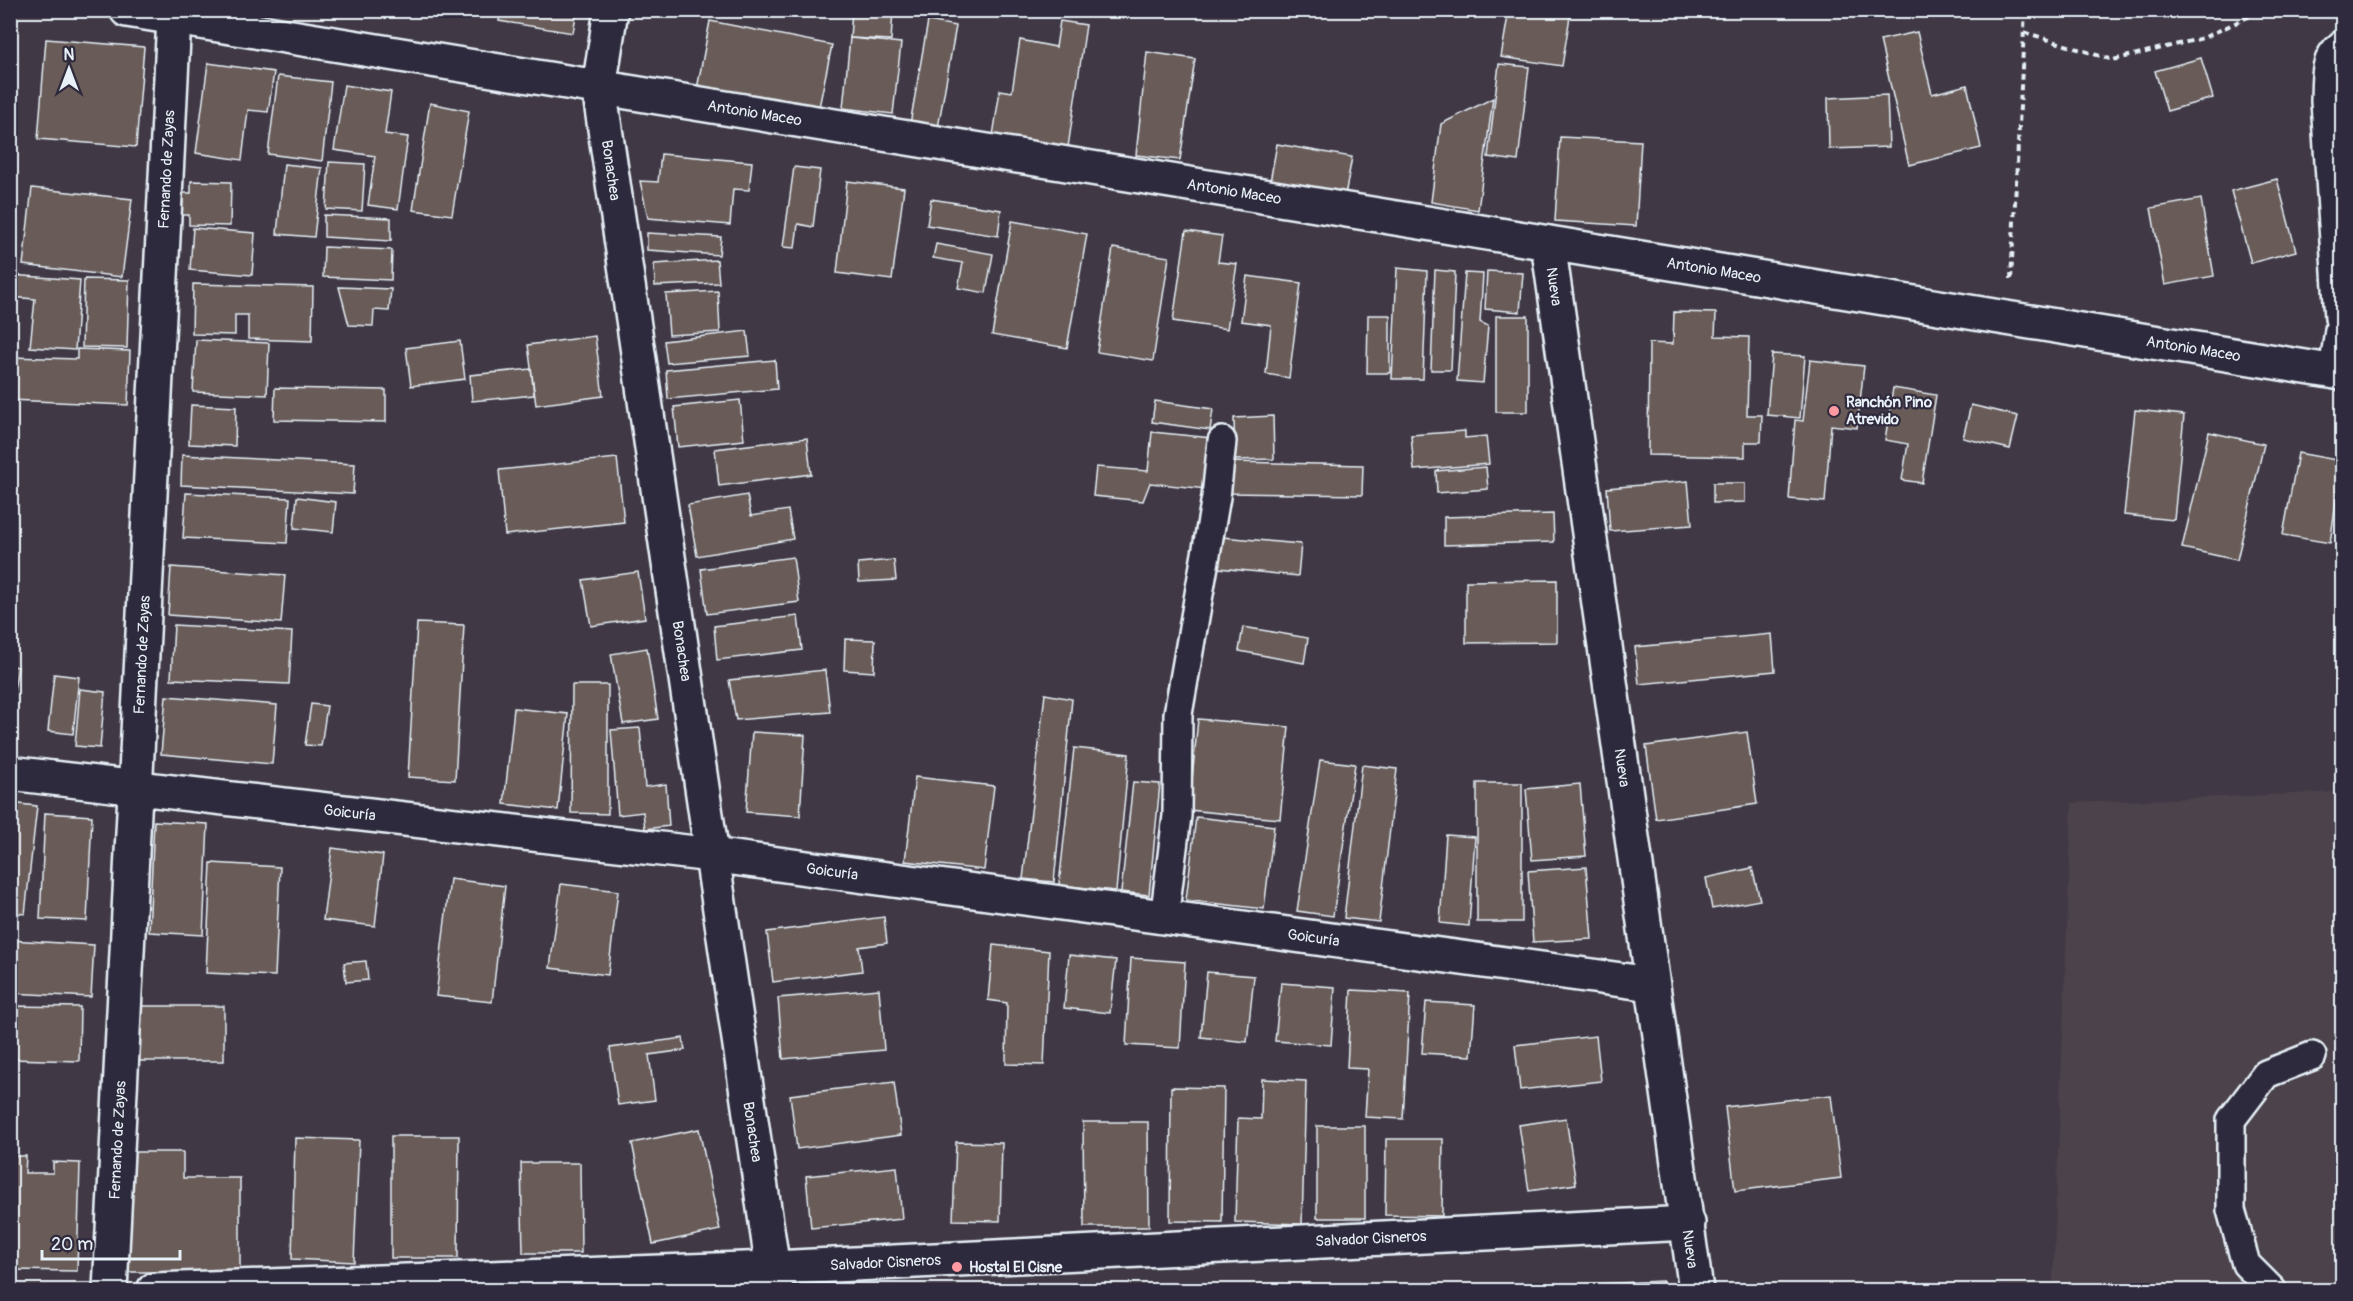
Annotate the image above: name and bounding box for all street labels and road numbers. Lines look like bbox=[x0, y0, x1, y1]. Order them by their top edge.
street label: Antonio Maceo bbox=[706, 96, 803, 130]
street label: Fernando de Zayas bbox=[154, 109, 179, 229]
street label: Bonachea bbox=[597, 139, 624, 202]
street label: Antonio Maceo bbox=[1186, 175, 1283, 209]
street label: Antonio Maceo bbox=[1665, 253, 1762, 288]
street label: Nueva bbox=[1542, 266, 1566, 307]
street label: Antonio Maceo bbox=[2145, 332, 2242, 366]
street label: Fernando de Zayas bbox=[130, 595, 155, 715]
street label: Bonachea bbox=[668, 620, 695, 683]
street label: Nueva bbox=[1610, 747, 1634, 788]
street label: Goicuría bbox=[323, 801, 377, 826]
street label: Goicuría bbox=[805, 859, 859, 885]
street label: Goicuría bbox=[1286, 925, 1341, 951]
street label: Fernando de Zayas bbox=[106, 1080, 131, 1200]
street label: Bonachea bbox=[738, 1100, 766, 1163]
street label: Salvador Cisneros bbox=[1315, 1227, 1427, 1251]
street label: Nueva bbox=[1678, 1229, 1702, 1270]
street label: Salvador Cisneros bbox=[829, 1251, 942, 1275]

